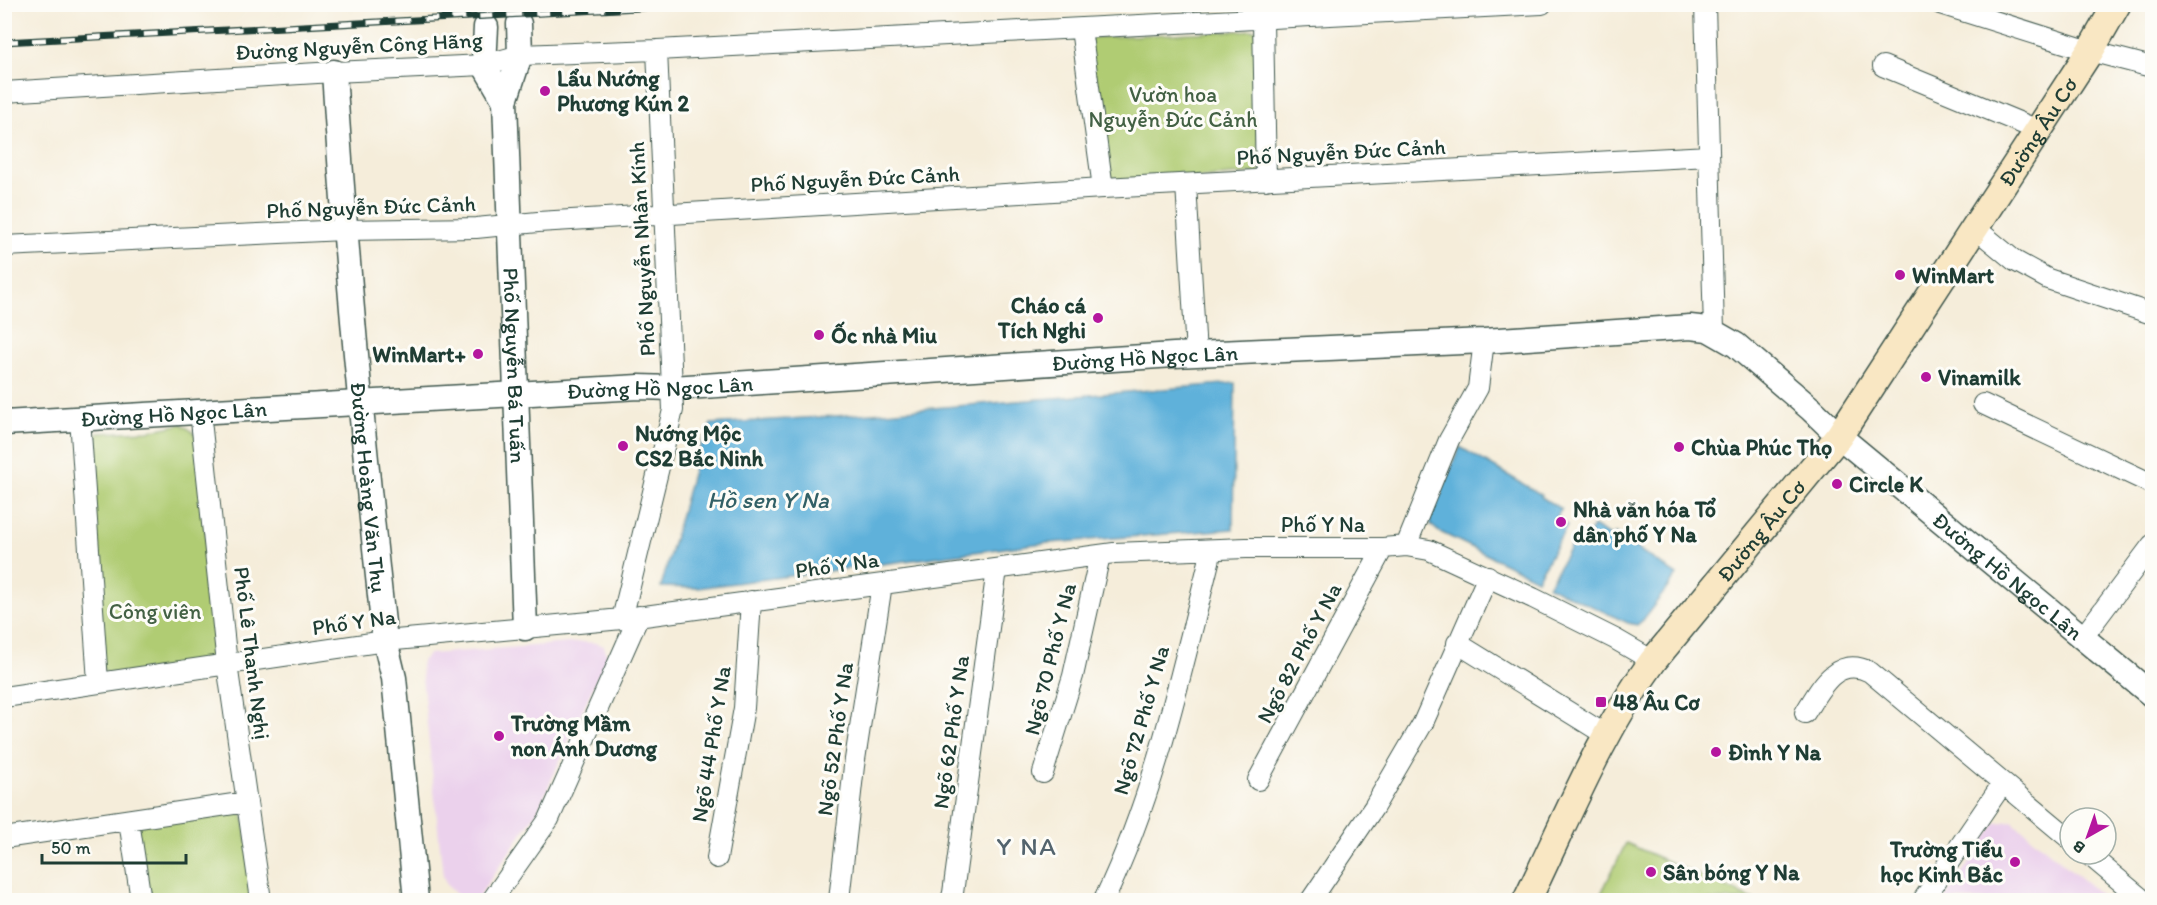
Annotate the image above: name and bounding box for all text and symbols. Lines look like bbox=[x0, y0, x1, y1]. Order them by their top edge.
street label: Đường Nguyễn Công Hãng bbox=[235, 26, 484, 66]
place label: Lẩu Nướng Phương Kún 2 bbox=[557, 65, 690, 117]
street label: Đường Âu Cơ bbox=[1992, 71, 2083, 191]
park label: Vườn hoa Nguyễn Đức Cảnh bbox=[1089, 81, 1257, 133]
marker: Lẩu Nướng Phương Kún 2 bbox=[538, 84, 552, 98]
street label: Phố Nguyễn Đức Cảnh bbox=[1236, 133, 1446, 171]
street label: Phố Nguyễn Nhân Kính bbox=[623, 141, 661, 357]
street label: Phố Nguyễn Đức Cảnh bbox=[750, 160, 960, 198]
street label: Phố Nguyễn Đức Cảnh bbox=[266, 190, 476, 224]
place label: WinMart bbox=[1912, 262, 1995, 289]
street label: Phố Nguyễn Bá Tuấn bbox=[498, 267, 532, 465]
marker: WinMart bbox=[1893, 268, 1907, 282]
place label: Cháo cá Tích Nghi bbox=[997, 292, 1087, 344]
marker: Cháo cá Tích Nghi bbox=[1091, 311, 1105, 325]
place label: Ốc nhà Miu bbox=[831, 321, 937, 349]
marker: Ốc nhà Miu bbox=[812, 328, 826, 342]
street label: Đường Hồ Ngọc Lân bbox=[1051, 339, 1239, 377]
place label: WinMart+ bbox=[372, 341, 466, 368]
marker: WinMart+ bbox=[471, 347, 485, 361]
place label: Vinamilk bbox=[1938, 364, 2021, 391]
street label: Đường Hồ Ngọc Lân bbox=[566, 369, 755, 405]
marker: Vinamilk bbox=[1919, 370, 1933, 384]
street label: Đường Hoàng Văn Thụ bbox=[345, 381, 393, 594]
street label: Đường Hồ Ngọc Lân bbox=[80, 395, 268, 432]
place label: Nướng Mộc CS2 Bắc Ninh bbox=[635, 420, 763, 472]
place label: Chùa Phúc Thọ bbox=[1691, 434, 1832, 461]
marker: Nướng Mộc CS2 Bắc Ninh bbox=[616, 439, 630, 453]
marker: Chùa Phúc Thọ bbox=[1672, 440, 1686, 454]
place label: Circle K bbox=[1849, 471, 1924, 498]
street label: Đường Âu Cơ bbox=[1711, 473, 1811, 587]
marker: Circle K bbox=[1830, 477, 1844, 491]
water label: Hồ sen Y Na bbox=[707, 485, 830, 514]
place label: Nhà văn hóa Tổ dân phố Y Na bbox=[1573, 496, 1717, 548]
street label: Đường Hồ Ngọc Lân bbox=[1927, 506, 2089, 646]
street label: Phố Y Na bbox=[1281, 511, 1366, 538]
marker: Nhà văn hóa Tổ dân phố Y Na bbox=[1554, 515, 1568, 529]
street label: Phố Y Na bbox=[793, 546, 881, 584]
street label: Phố Lê Thanh Nghị bbox=[228, 565, 276, 741]
street label: Ngõ 82 Phố Y Na bbox=[1251, 578, 1348, 728]
street label: Ngõ 70 Phố Y Na bbox=[1018, 579, 1082, 738]
park label: Công viên bbox=[109, 598, 202, 625]
street label: Phố Y Na bbox=[310, 603, 398, 641]
street label: Ngõ 72 Phố Y Na bbox=[1107, 642, 1175, 798]
street label: Ngõ 62 Phố Y Na bbox=[927, 653, 975, 811]
street label: Ngõ 52 Phố Y Na bbox=[811, 660, 859, 818]
street label: Ngõ 44 Phố Y Na bbox=[685, 663, 737, 824]
place label: 48 Âu Cơ bbox=[1613, 689, 1700, 716]
marker: 48 Âu Cơ bbox=[1594, 695, 1608, 709]
place label: Trường Mầm non Ánh Dương bbox=[510, 710, 658, 762]
marker: Trường Mầm non Ánh Dương bbox=[492, 729, 506, 743]
place label: Đình Y Na bbox=[1728, 739, 1822, 766]
marker: Đình Y Na bbox=[1709, 745, 1723, 759]
north arrow bbox=[2058, 806, 2118, 866]
scale bar bbox=[42, 827, 186, 865]
district label: Y NA bbox=[997, 830, 1057, 862]
place label: Trường Tiểu học Kinh Bắc bbox=[1880, 836, 2004, 888]
text: B bbox=[2068, 836, 2089, 858]
text: 50 m bbox=[51, 837, 91, 859]
marker: Trường Tiểu học Kinh Bắc bbox=[2008, 855, 2022, 869]
place label: Sân bóng Y Na bbox=[1663, 859, 1800, 886]
marker: Sân bóng Y Na bbox=[1644, 865, 1658, 879]

